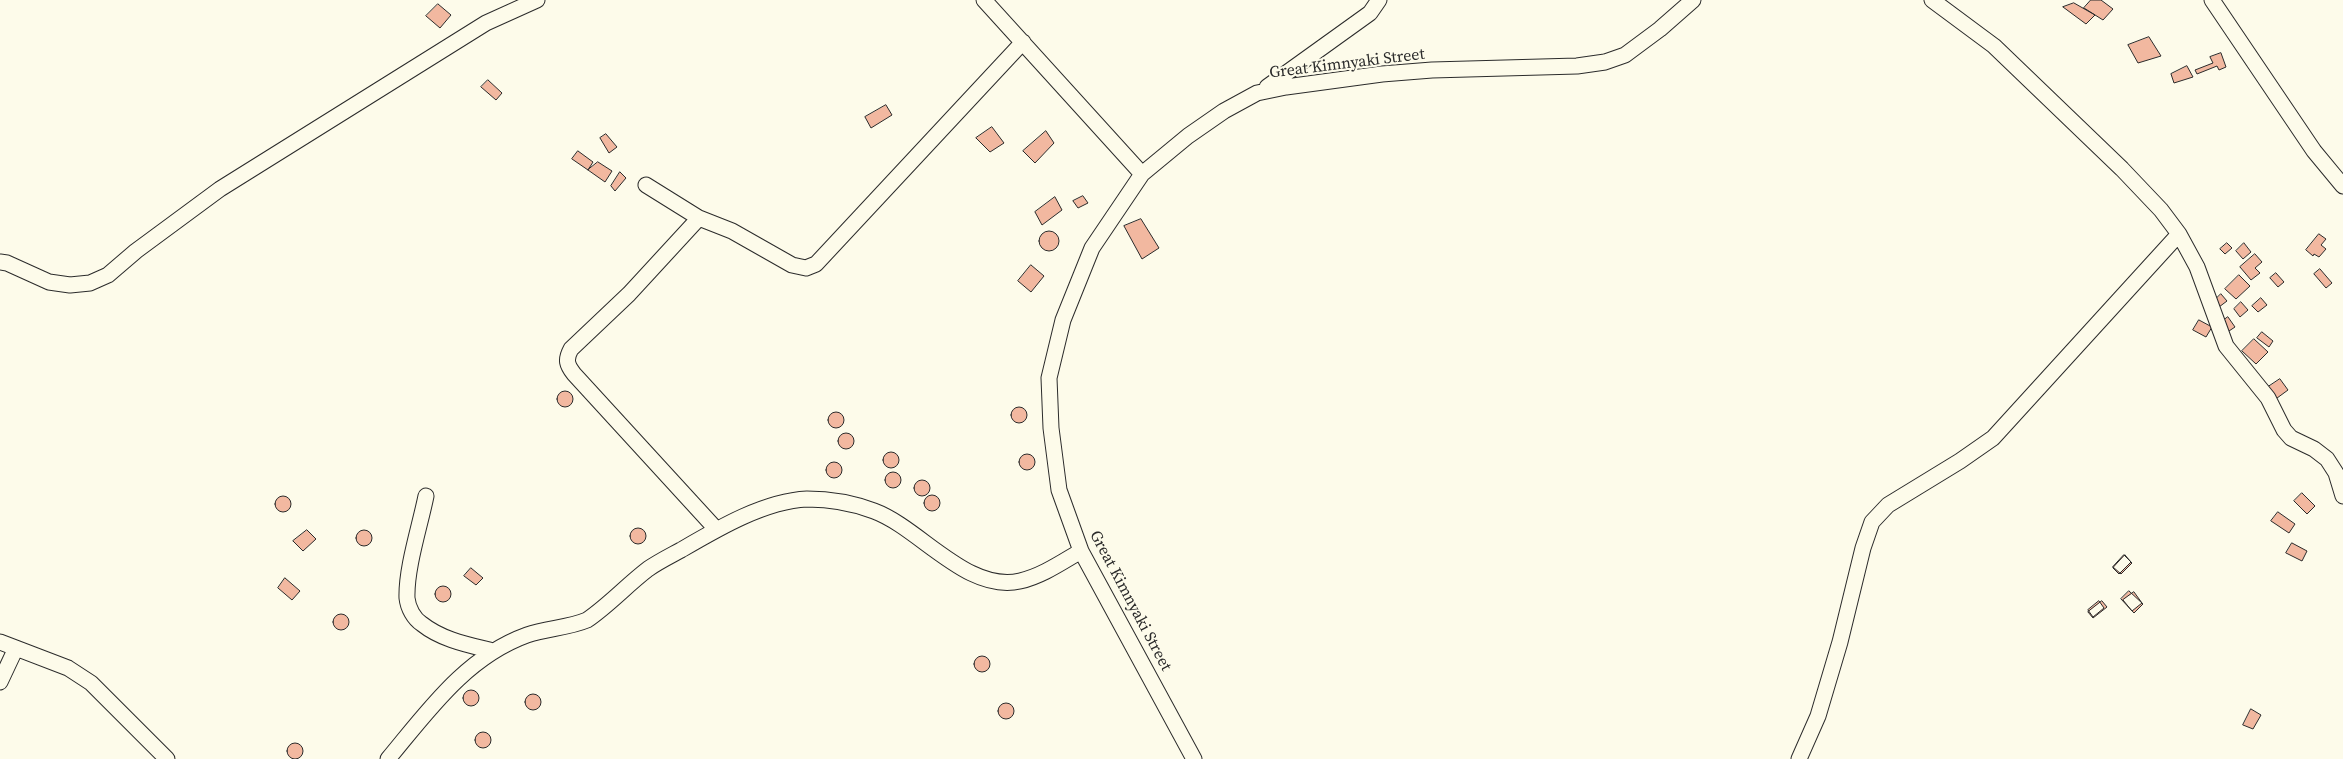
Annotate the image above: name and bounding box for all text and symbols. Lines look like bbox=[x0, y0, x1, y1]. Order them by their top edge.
street label: Great Kimnyaki Street bbox=[1268, 45, 1426, 83]
street label: Great Kimnyaki Street bbox=[1085, 527, 1175, 675]

